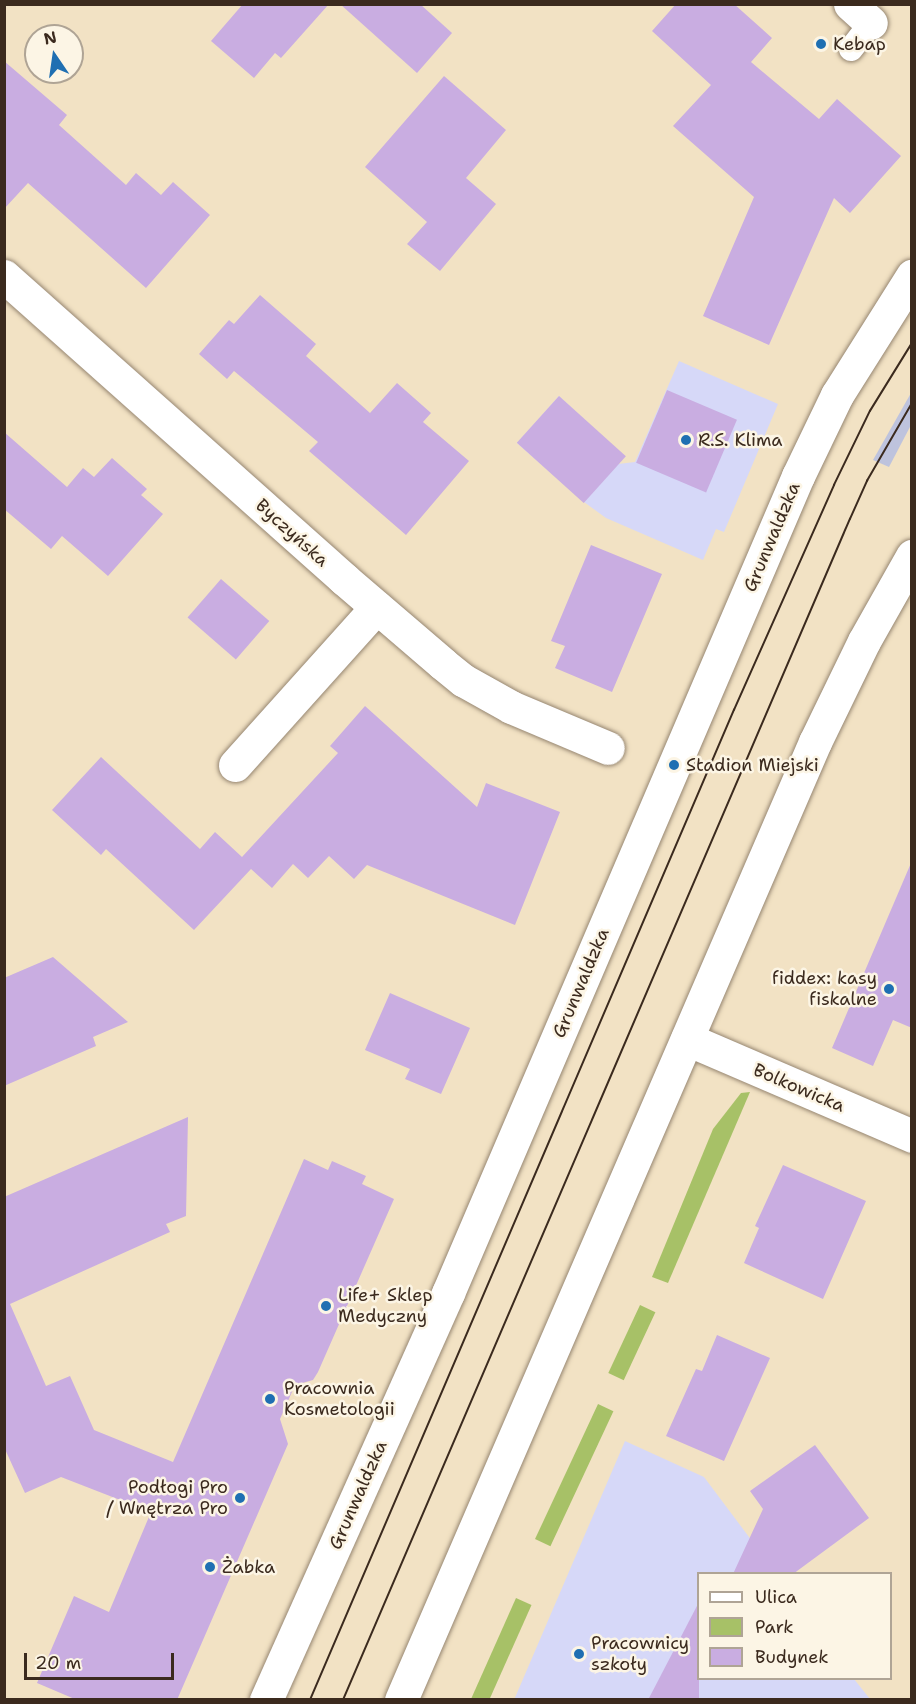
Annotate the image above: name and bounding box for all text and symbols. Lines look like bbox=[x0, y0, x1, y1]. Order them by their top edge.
north arrow bbox=[24, 24, 84, 84]
text: N bbox=[42, 26, 59, 50]
place label: Kebap bbox=[833, 33, 886, 55]
marker: Kebap bbox=[814, 37, 828, 51]
place label: R.S. Klima bbox=[698, 429, 783, 451]
marker: R.S. Klima bbox=[679, 433, 693, 447]
street label: Grunwaldzka bbox=[739, 479, 805, 595]
street label: Byczyńska bbox=[251, 495, 333, 571]
place label: Stadion Miejski bbox=[686, 754, 819, 776]
marker: Stadion Miejski bbox=[667, 758, 681, 772]
street label: Grunwaldzka bbox=[548, 925, 614, 1041]
place label: fiddex: kasy fiskalne bbox=[772, 968, 877, 1010]
marker: fiddex: kasy fiskalne bbox=[882, 982, 896, 996]
street label: Bolkowicka bbox=[750, 1059, 848, 1117]
place label: Life+ Sklep Medyczny bbox=[338, 1285, 433, 1328]
marker: Life+ Sklep Medyczny bbox=[319, 1299, 333, 1313]
place label: Pracownia Kosmetologii bbox=[284, 1378, 395, 1420]
marker: Pracownia Kosmetologii bbox=[261, 1390, 279, 1408]
street label: Grunwaldzka bbox=[324, 1437, 392, 1553]
place label: Podłogi Pro / Wnętrza Pro bbox=[106, 1477, 228, 1520]
marker: Podłogi Pro / Wnętrza Pro bbox=[233, 1491, 247, 1505]
place label: Żabka bbox=[222, 1556, 275, 1578]
marker: Żabka bbox=[203, 1560, 217, 1574]
legend bbox=[697, 1572, 892, 1680]
text: Ulica bbox=[755, 1585, 797, 1609]
text: Park bbox=[755, 1615, 794, 1639]
place label: Pracownicy szkoły bbox=[591, 1633, 689, 1676]
scale bar bbox=[27, 1641, 177, 1679]
text: Budynek bbox=[755, 1645, 829, 1669]
marker: Pracownicy szkoły bbox=[572, 1647, 586, 1661]
text: 20 m bbox=[35, 1651, 81, 1675]

